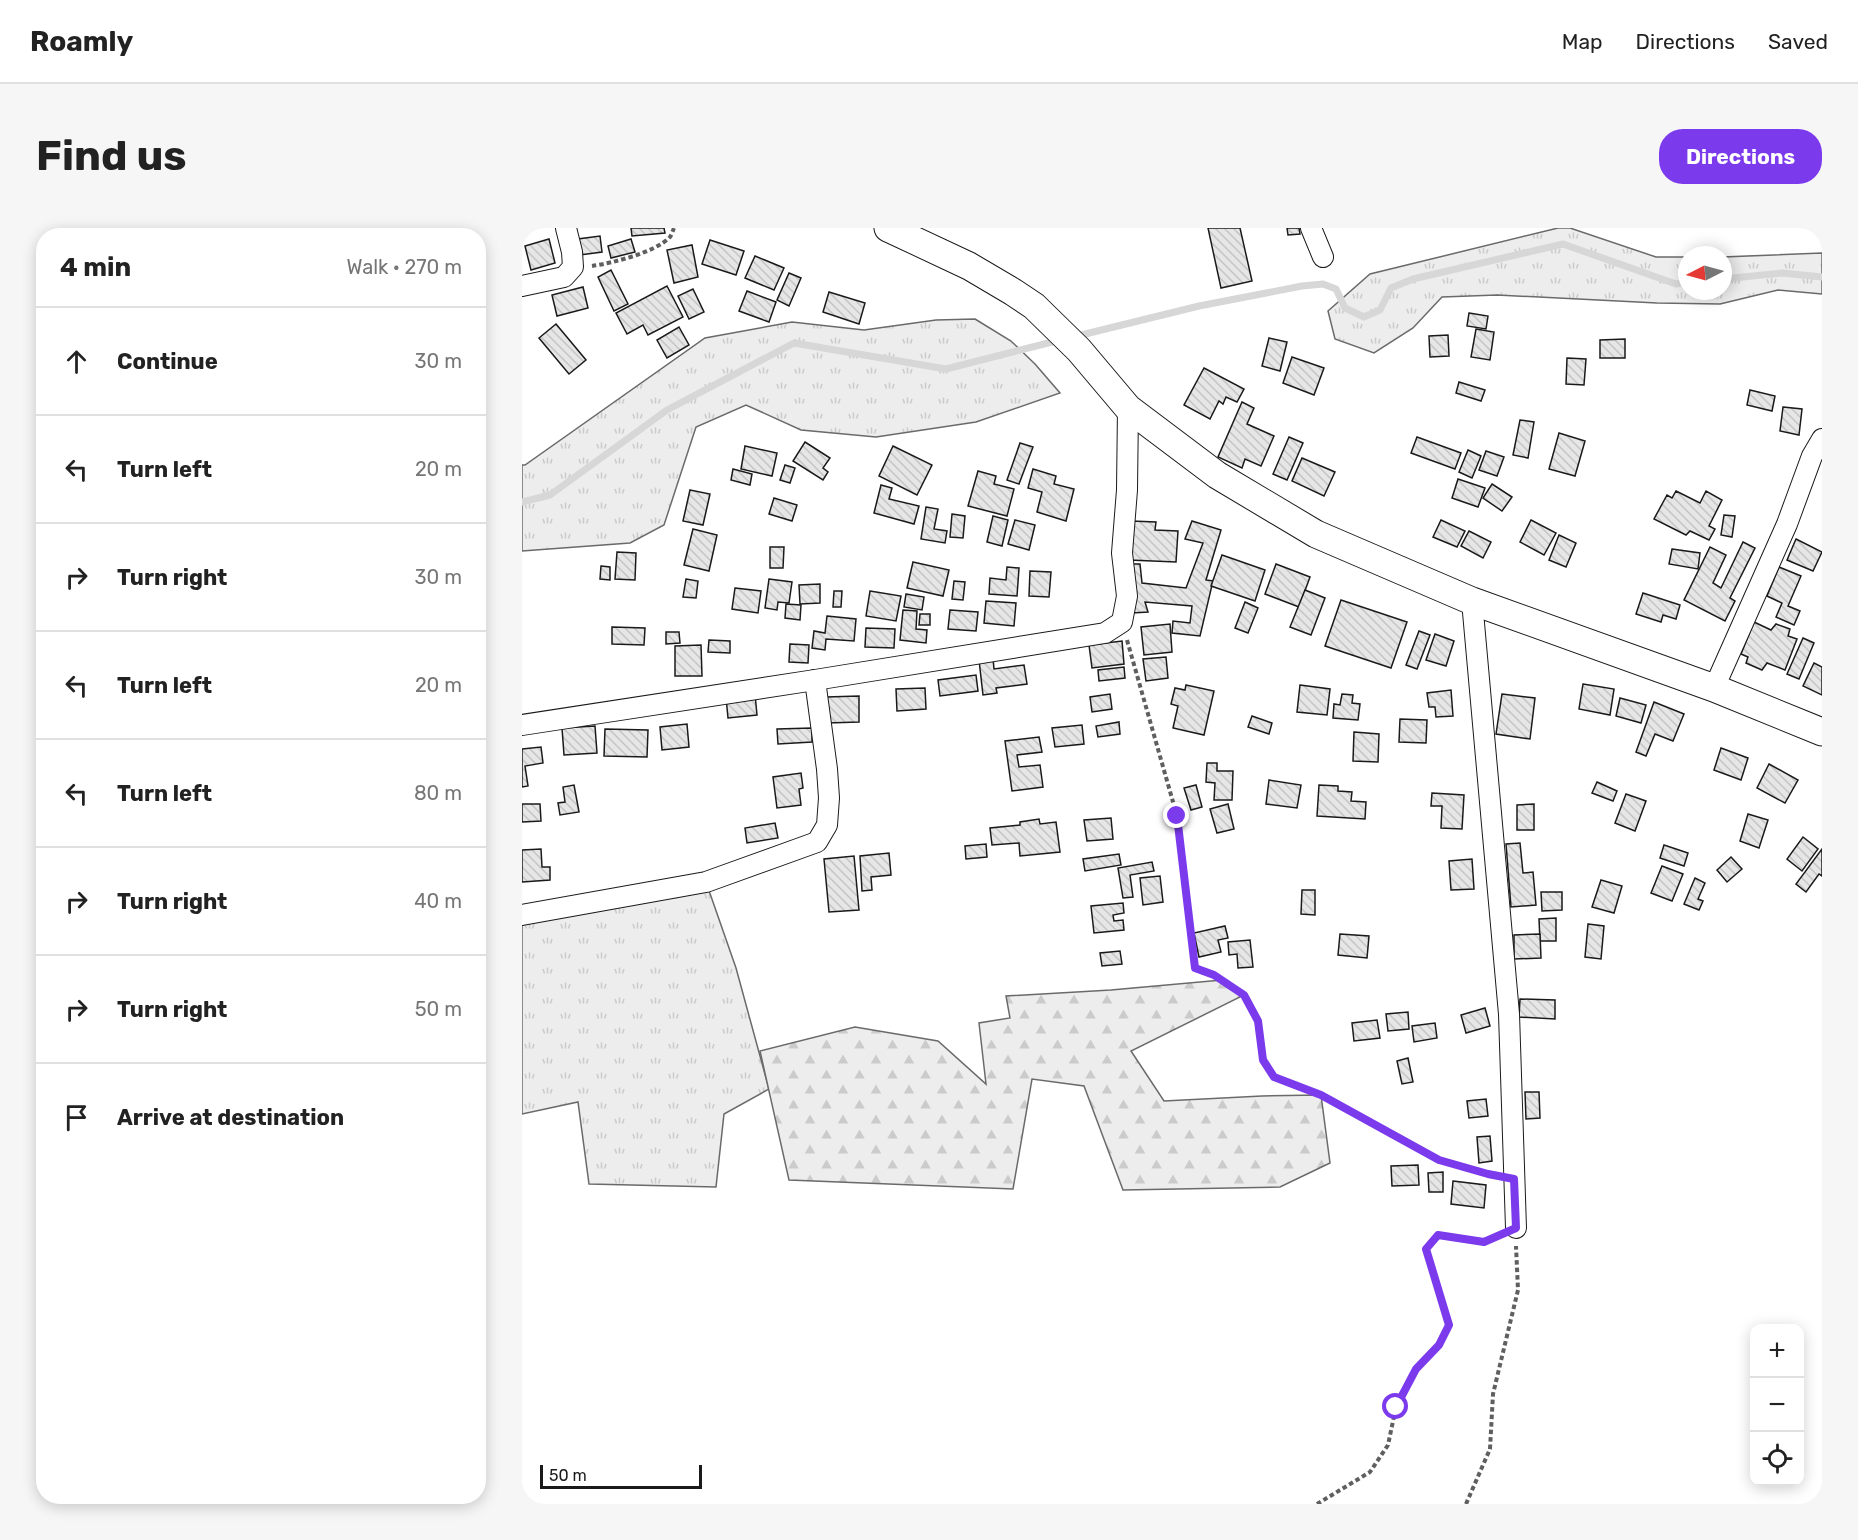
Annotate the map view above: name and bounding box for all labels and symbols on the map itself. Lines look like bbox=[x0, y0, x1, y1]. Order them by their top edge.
north arrow bbox=[1678, 246, 1732, 300]
route end bbox=[1163, 802, 1189, 828]
route start bbox=[1382, 1393, 1408, 1419]
scale bar bbox=[540, 1462, 702, 1490]

